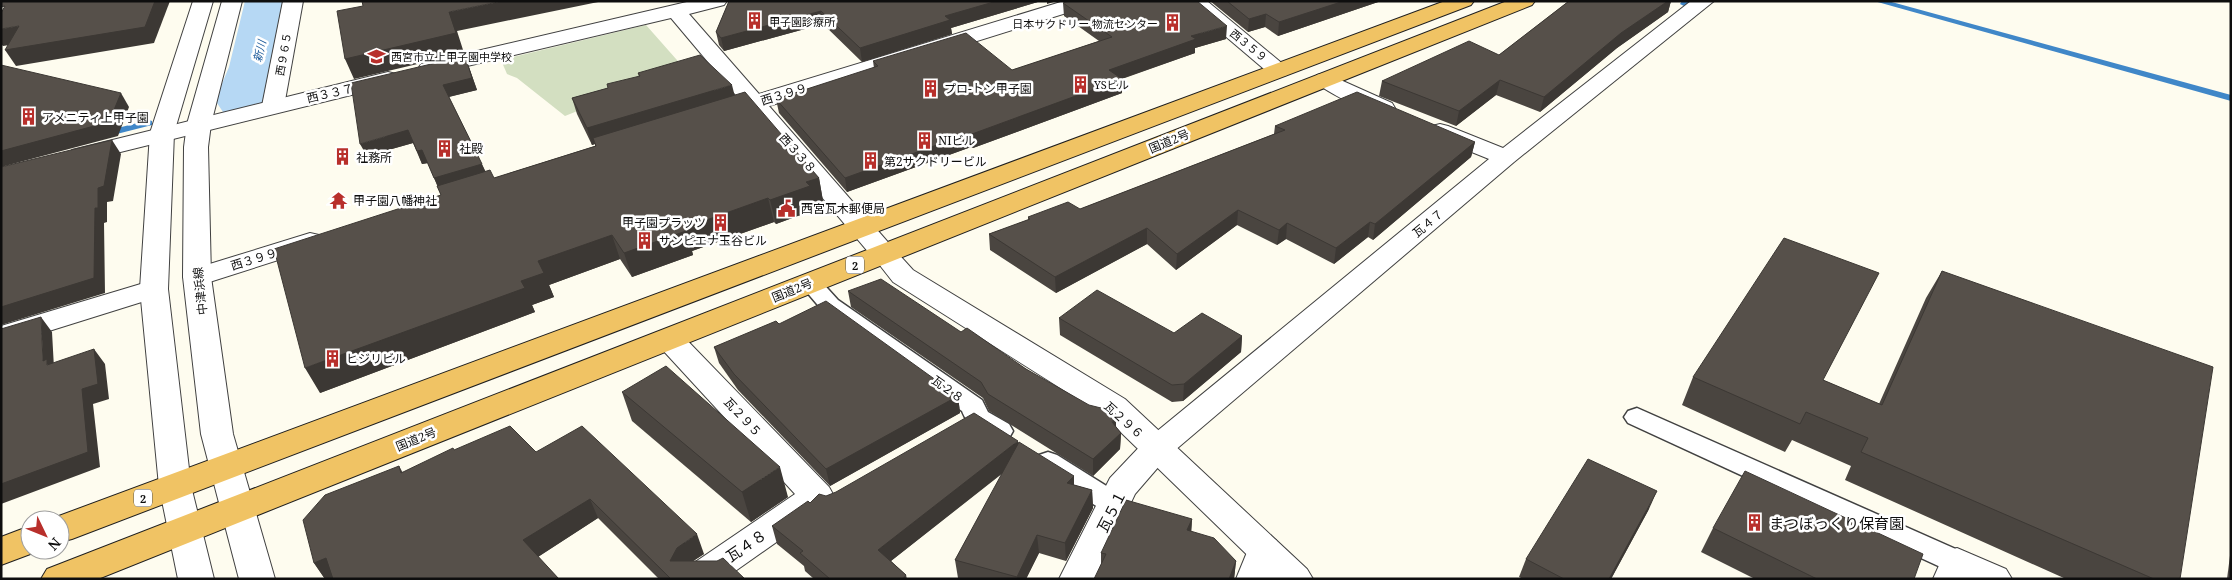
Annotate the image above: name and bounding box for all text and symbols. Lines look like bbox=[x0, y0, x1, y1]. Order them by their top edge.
building icon: 甲子園診療所 bbox=[745, 11, 765, 31]
building icon: 日本サクドリー 物流センター bbox=[1162, 13, 1182, 33]
place label: 甲子園診療所 bbox=[769, 14, 836, 29]
place label: 日本サクドリー 物流センター bbox=[1012, 16, 1158, 31]
street label: 西３５９ bbox=[1227, 25, 1271, 65]
street label: 西９６５ bbox=[272, 31, 294, 77]
water label: 新川 bbox=[249, 38, 269, 63]
school or university icon: 西宮市立上甲子園中学校 bbox=[367, 46, 387, 66]
place label: 西宮市立上甲子園中学校 bbox=[391, 49, 512, 64]
building icon: YSビル bbox=[1070, 74, 1090, 94]
place label: YSビル bbox=[1093, 77, 1129, 92]
building icon: プロ-トン甲子園 bbox=[920, 78, 940, 98]
street label: 西３３７ bbox=[305, 79, 355, 107]
street label: 西３９９ bbox=[759, 79, 809, 109]
place label: プロ-トン甲子園 bbox=[944, 80, 1032, 97]
building icon: アメニティ上甲子園 bbox=[18, 107, 38, 127]
place label: アメニティ上甲子園 bbox=[42, 109, 149, 126]
street label: 国道2号 bbox=[1146, 125, 1192, 157]
street label: 西３３８ bbox=[776, 129, 820, 177]
building icon: NIビル bbox=[914, 130, 934, 150]
place label: NIビル bbox=[938, 132, 976, 149]
building icon: 社殿 bbox=[435, 138, 455, 158]
place label: 社殿 bbox=[459, 140, 483, 157]
building icon: 社務所 bbox=[332, 147, 352, 167]
place label: 社務所 bbox=[356, 149, 392, 166]
building icon: 第2サクドリービル bbox=[860, 151, 880, 171]
place label: 第2サクドリービル bbox=[884, 153, 987, 170]
temple icon: 甲子園八幡神社 bbox=[329, 190, 349, 210]
place label: 甲子園八幡神社 bbox=[353, 192, 437, 209]
public building icon: 西宮瓦木郵便局 bbox=[777, 198, 797, 218]
place label: 西宮瓦木郵便局 bbox=[801, 200, 885, 217]
street label: 瓦４７ bbox=[1409, 205, 1447, 241]
building icon: 甲子園プラッツ bbox=[710, 212, 730, 232]
place label: 甲子園プラッツ bbox=[622, 214, 706, 231]
building icon: サンピエナ玉谷ビル bbox=[635, 230, 655, 250]
place label: サンピエナ玉谷ビル bbox=[659, 232, 767, 249]
street label: 西３９９ bbox=[229, 244, 279, 274]
road number: 2 bbox=[846, 256, 864, 274]
street label: 中津浜線 bbox=[189, 266, 211, 316]
street label: 国道2号 bbox=[769, 274, 815, 306]
building icon: ヒジリビル bbox=[322, 348, 342, 368]
place label: ヒジリビル bbox=[346, 350, 406, 367]
street label: 瓦２８ bbox=[928, 372, 968, 406]
street label: 瓦２９５ bbox=[720, 394, 766, 440]
street label: 瓦２９６ bbox=[1100, 398, 1148, 442]
street label: 国道2号 bbox=[393, 423, 439, 455]
street label: 瓦５１ bbox=[1092, 486, 1130, 536]
road number: 2 bbox=[134, 489, 152, 506]
north arrow bbox=[20, 510, 70, 560]
building icon: まつぼっくり保育園 bbox=[1745, 513, 1765, 533]
place label: まつぼっくり保育園 bbox=[1769, 513, 1904, 533]
street label: 瓦４８ bbox=[722, 524, 770, 566]
text: N bbox=[44, 534, 66, 555]

